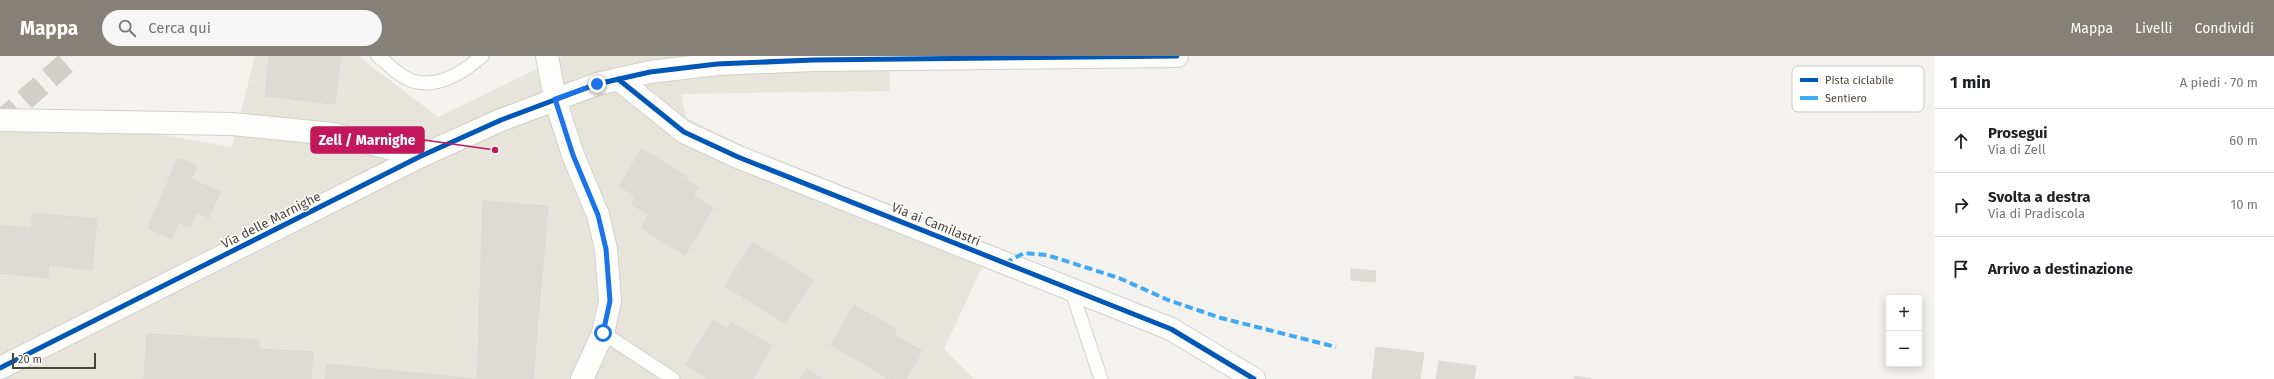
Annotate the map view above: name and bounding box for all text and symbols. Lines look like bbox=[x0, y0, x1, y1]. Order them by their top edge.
search box bbox=[102, 10, 382, 46]
text: Mappa bbox=[20, 17, 78, 40]
icon: search bbox=[116, 17, 138, 39]
text: Cerca qui bbox=[148, 19, 211, 37]
text: Mappa bbox=[2070, 20, 2113, 37]
text: Livelli bbox=[2135, 20, 2173, 37]
text: Condividi bbox=[2195, 20, 2254, 37]
legend bbox=[1792, 66, 1924, 112]
text: 1 min bbox=[1950, 72, 1991, 93]
text: Pista ciclabile bbox=[1825, 74, 1894, 87]
route end bbox=[588, 75, 606, 93]
text: A piedi · 70 m bbox=[2180, 75, 2258, 90]
text: Sentiero bbox=[1825, 92, 1867, 105]
text: Prosegui bbox=[1988, 124, 2047, 142]
callout: Zell / Marnighe bbox=[311, 127, 424, 153]
icon: ahead bbox=[1950, 130, 1972, 152]
text: Zell / Marnighe bbox=[318, 132, 416, 149]
text: 60 m bbox=[2229, 133, 2258, 148]
text: Via di Zell bbox=[1988, 142, 2046, 157]
text: Svolta a destra bbox=[1988, 188, 2090, 206]
street label: Via delle Marnighe bbox=[219, 189, 323, 251]
icon: right bbox=[1950, 194, 1972, 216]
text: 10 m bbox=[2231, 197, 2258, 212]
street label: Via ai Camilastri bbox=[889, 199, 983, 249]
text: Via di Pradiscola bbox=[1988, 206, 2085, 221]
icon: arrive bbox=[1950, 258, 1972, 280]
text: Arrivo a destinazione bbox=[1988, 260, 2133, 278]
map controls bbox=[1886, 295, 1922, 367]
button: + bbox=[1886, 295, 1922, 331]
route start bbox=[594, 324, 612, 342]
button: − bbox=[1886, 331, 1922, 367]
scale bar bbox=[12, 351, 96, 370]
text: 20 m bbox=[18, 353, 42, 366]

